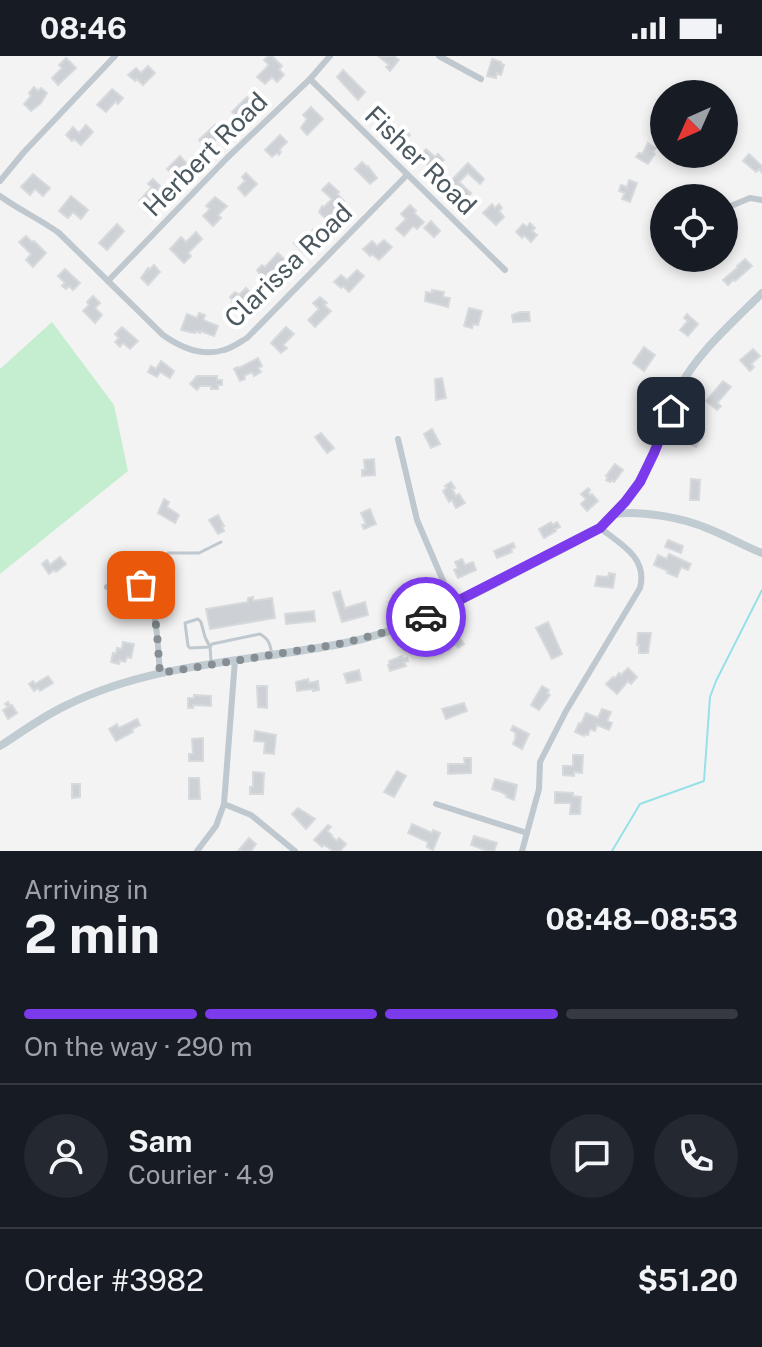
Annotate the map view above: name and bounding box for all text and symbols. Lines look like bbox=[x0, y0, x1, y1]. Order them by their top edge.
text: 08:46 bbox=[40, 10, 127, 46]
north arrow bbox=[650, 80, 738, 168]
map controls bbox=[650, 80, 738, 272]
street label: Herbert Road bbox=[137, 86, 273, 222]
street label: Fisher Road bbox=[359, 99, 483, 221]
button: locate bbox=[650, 184, 738, 272]
street label: Clarissa Road bbox=[218, 196, 358, 334]
pin bbox=[637, 377, 705, 445]
icon: home bbox=[649, 389, 693, 433]
pin bbox=[107, 551, 175, 619]
icon: bag bbox=[119, 563, 163, 607]
courier bbox=[386, 577, 466, 657]
icon: car bbox=[404, 595, 448, 639]
text: Arriving in bbox=[24, 874, 148, 905]
text: 08:48–08:53 bbox=[545, 901, 738, 937]
text: 2 min bbox=[24, 904, 160, 965]
text: On the way · 290 m bbox=[24, 1031, 252, 1062]
button: person bbox=[24, 1114, 108, 1198]
button: chat bbox=[550, 1114, 634, 1198]
button: phone bbox=[654, 1114, 738, 1198]
text: Sam bbox=[128, 1123, 192, 1159]
text: Courier · 4.9 bbox=[128, 1159, 274, 1190]
text: Order #3982 bbox=[24, 1262, 204, 1298]
text: $51.20 bbox=[637, 1262, 738, 1298]

